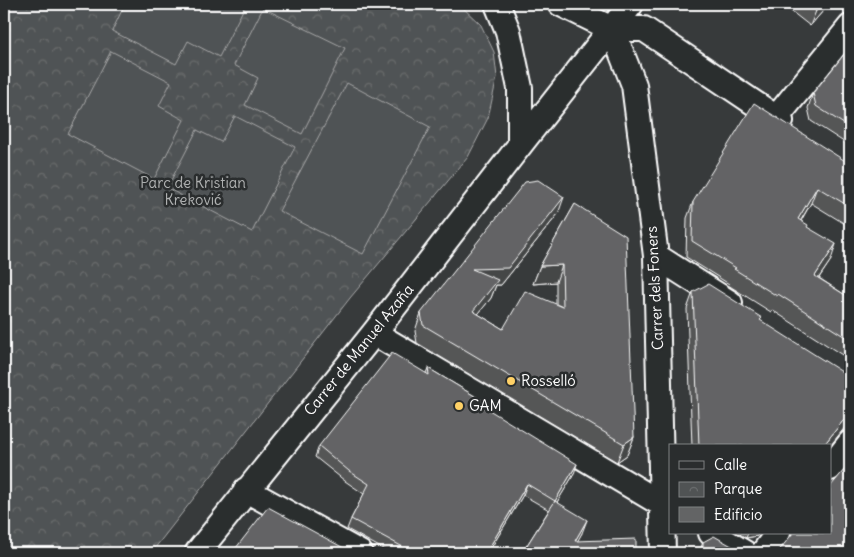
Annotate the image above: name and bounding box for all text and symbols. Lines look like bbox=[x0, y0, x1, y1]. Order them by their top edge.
park label: Parc de Kristian Kreković bbox=[140, 173, 246, 209]
street label: Carrer dels Foners bbox=[642, 225, 667, 351]
street label: Carrer de Manuel Azaña bbox=[300, 280, 418, 419]
place label: Rosselló bbox=[521, 371, 576, 390]
marker: Rosselló bbox=[505, 375, 517, 387]
place label: GAM bbox=[469, 396, 502, 415]
marker: GAM bbox=[453, 400, 465, 412]
legend bbox=[669, 444, 832, 534]
text: Calle bbox=[714, 455, 747, 474]
text: Parque bbox=[714, 479, 762, 498]
text: Edificio bbox=[714, 505, 762, 524]

